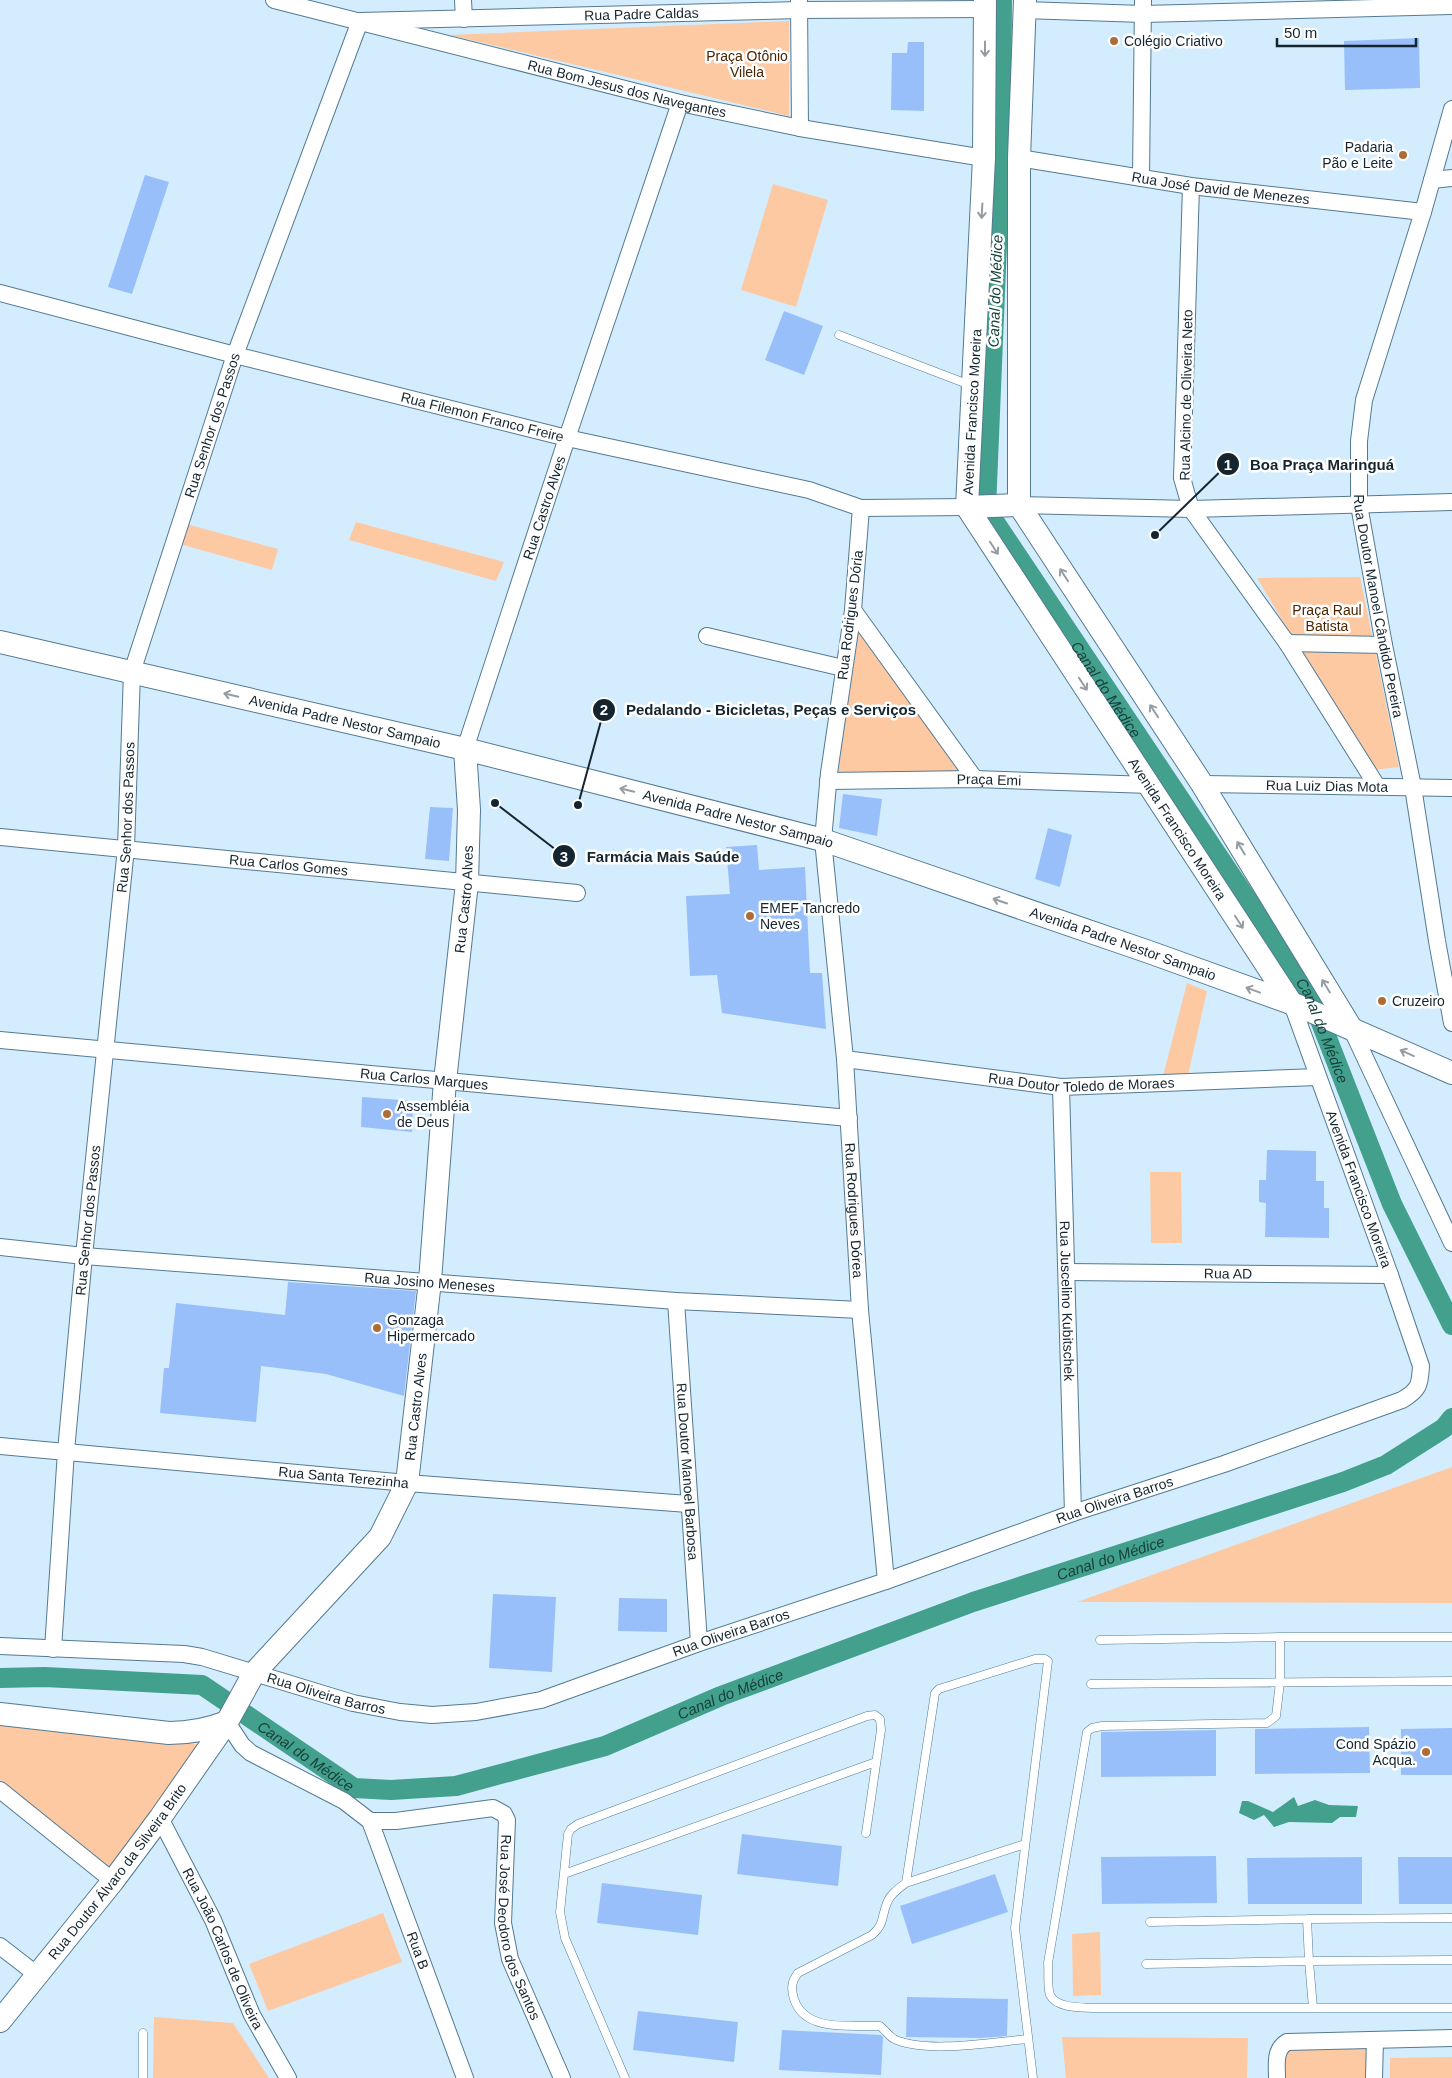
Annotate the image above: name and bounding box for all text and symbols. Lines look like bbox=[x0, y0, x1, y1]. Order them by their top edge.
street label: Rua Padre Caldas bbox=[584, 5, 699, 23]
scale bar bbox=[1277, 15, 1416, 47]
text: 50 m bbox=[1284, 24, 1317, 41]
place label: Colégio Criativo bbox=[1124, 33, 1223, 49]
marker: Colégio Criativo bbox=[1108, 35, 1120, 47]
one-way arrow bbox=[980, 40, 990, 56]
park label: Praça Otônio Vilela bbox=[706, 48, 788, 80]
street label: Rua Bom Jesus dos Navegantes bbox=[526, 57, 728, 120]
place label: Padaria Pão e Leite bbox=[1322, 139, 1393, 171]
marker: Padaria Pão e Leite bbox=[1397, 149, 1409, 161]
street label: Rua José David de Menezes bbox=[1131, 168, 1310, 207]
one-way arrow bbox=[977, 203, 986, 219]
water label: Canal do Médice bbox=[985, 234, 1005, 348]
street label: Rua Alcino de Oliveira Neto bbox=[1177, 309, 1195, 481]
street label: Avenida Francisco Moreira bbox=[960, 328, 984, 495]
street label: Rua Senhor dos Passos bbox=[181, 351, 243, 500]
street label: Rua Filemon Franco Freire bbox=[399, 389, 566, 445]
callout: Boa Praça Maringuá bbox=[1215, 449, 1404, 479]
street label: Rua Castro Alves bbox=[520, 454, 569, 562]
text: 1 bbox=[1224, 456, 1232, 473]
text: Boa Praça Maringuá bbox=[1250, 456, 1395, 473]
street label: Rua Doutor Manoel Cândido Pereira bbox=[1351, 494, 1407, 719]
one-way arrow bbox=[989, 540, 999, 554]
street label: Rua Rodrigues Dória bbox=[834, 549, 866, 681]
one-way arrow bbox=[1059, 568, 1069, 582]
park label: Praça Raul Batista bbox=[1292, 602, 1362, 634]
water label: Canal do Médice bbox=[1068, 638, 1145, 741]
one-way arrow bbox=[1079, 676, 1089, 690]
one-way arrow bbox=[223, 690, 239, 699]
street label: Avenida Padre Nestor Sampaio bbox=[248, 692, 443, 751]
callout: Pedalando - Bicicletas, Peças e Serviços bbox=[591, 695, 926, 725]
text: 2 bbox=[600, 701, 608, 718]
text: Pedalando - Bicicletas, Peças e Serviços bbox=[626, 701, 916, 718]
one-way arrow bbox=[1148, 704, 1158, 718]
street label: Rua Senhor dos Passos bbox=[113, 742, 138, 894]
street label: Avenida Francisco Moreira bbox=[1125, 755, 1230, 903]
street label: Praça Emi bbox=[957, 771, 1022, 789]
street label: Rua Luiz Dias Mota bbox=[1266, 777, 1388, 795]
one-way arrow bbox=[619, 785, 635, 794]
street label: Avenida Padre Nestor Sampaio bbox=[641, 787, 836, 851]
callout: Farmácia Mais Saúde bbox=[552, 841, 749, 871]
one-way arrow bbox=[1235, 841, 1245, 855]
street label: Rua Castro Alves bbox=[451, 845, 476, 954]
text: 3 bbox=[560, 848, 568, 865]
text: Farmácia Mais Saúde bbox=[587, 848, 739, 865]
street label: Rua Carlos Gomes bbox=[229, 851, 349, 879]
one-way arrow bbox=[993, 896, 1009, 905]
place label: EMEF Tancredo Neves bbox=[760, 900, 860, 932]
street label: Avenida Padre Nestor Sampaio bbox=[1028, 904, 1219, 984]
marker: EMEF Tancredo Neves bbox=[744, 910, 756, 922]
one-way arrow bbox=[1234, 915, 1244, 929]
water label: Canal do Médice bbox=[1293, 974, 1352, 1085]
one-way arrow bbox=[1320, 980, 1330, 994]
one-way arrow bbox=[1245, 985, 1261, 994]
place label: Cruzeiro bbox=[1392, 993, 1445, 1009]
marker: Cruzeiro bbox=[1376, 995, 1388, 1007]
one-way arrow bbox=[1400, 1047, 1415, 1057]
street label: Rua Carlos Marques bbox=[359, 1065, 489, 1093]
street label: Rua Doutor Toledo de Moraes bbox=[987, 1070, 1175, 1095]
place label: Assembléia de Deus bbox=[397, 1098, 470, 1130]
marker: Assembléia de Deus bbox=[381, 1108, 393, 1120]
street label: Avenida Francisco Moreira bbox=[1323, 1108, 1395, 1270]
street label: Rua Rodrigues Dórea bbox=[842, 1142, 866, 1279]
street label: Rua Senhor dos Passos bbox=[72, 1144, 103, 1296]
street label: Rua Juscelino Kubitschek bbox=[1057, 1220, 1077, 1382]
street label: Rua AD bbox=[1204, 1265, 1252, 1282]
street label: Rua Josino Meneses bbox=[364, 1269, 495, 1295]
place label: Gonzaga Hipermercado bbox=[387, 1312, 475, 1344]
marker: Gonzaga Hipermercado bbox=[371, 1322, 383, 1334]
street label: Rua Castro Alves bbox=[402, 1352, 430, 1461]
street label: Rua Doutor Manoel Barbosa bbox=[674, 1382, 701, 1561]
street label: Rua Santa Terezinha bbox=[278, 1463, 410, 1491]
street label: Rua Oliveira Barros bbox=[1054, 1473, 1175, 1527]
water label: Canal do Médice bbox=[1054, 1532, 1167, 1583]
street label: Rua Oliveira Barros bbox=[670, 1606, 791, 1660]
water label: Canal do Médice bbox=[675, 1665, 786, 1722]
street label: Rua Oliveira Barros bbox=[265, 1669, 387, 1717]
water label: Canal do Médice bbox=[255, 1717, 358, 1794]
place label: Cond Spázio Acqua. bbox=[1336, 1736, 1416, 1768]
marker: Cond Spázio Acqua. bbox=[1420, 1746, 1432, 1758]
street label: Rua Doutor Álvaro da Silveira Brito bbox=[45, 1780, 190, 1963]
street label: Rua José Deodoro dos Santos bbox=[495, 1834, 544, 2022]
street label: Rua João Carlos de Oliveira bbox=[179, 1865, 266, 2032]
street label: Rua B bbox=[404, 1929, 432, 1971]

